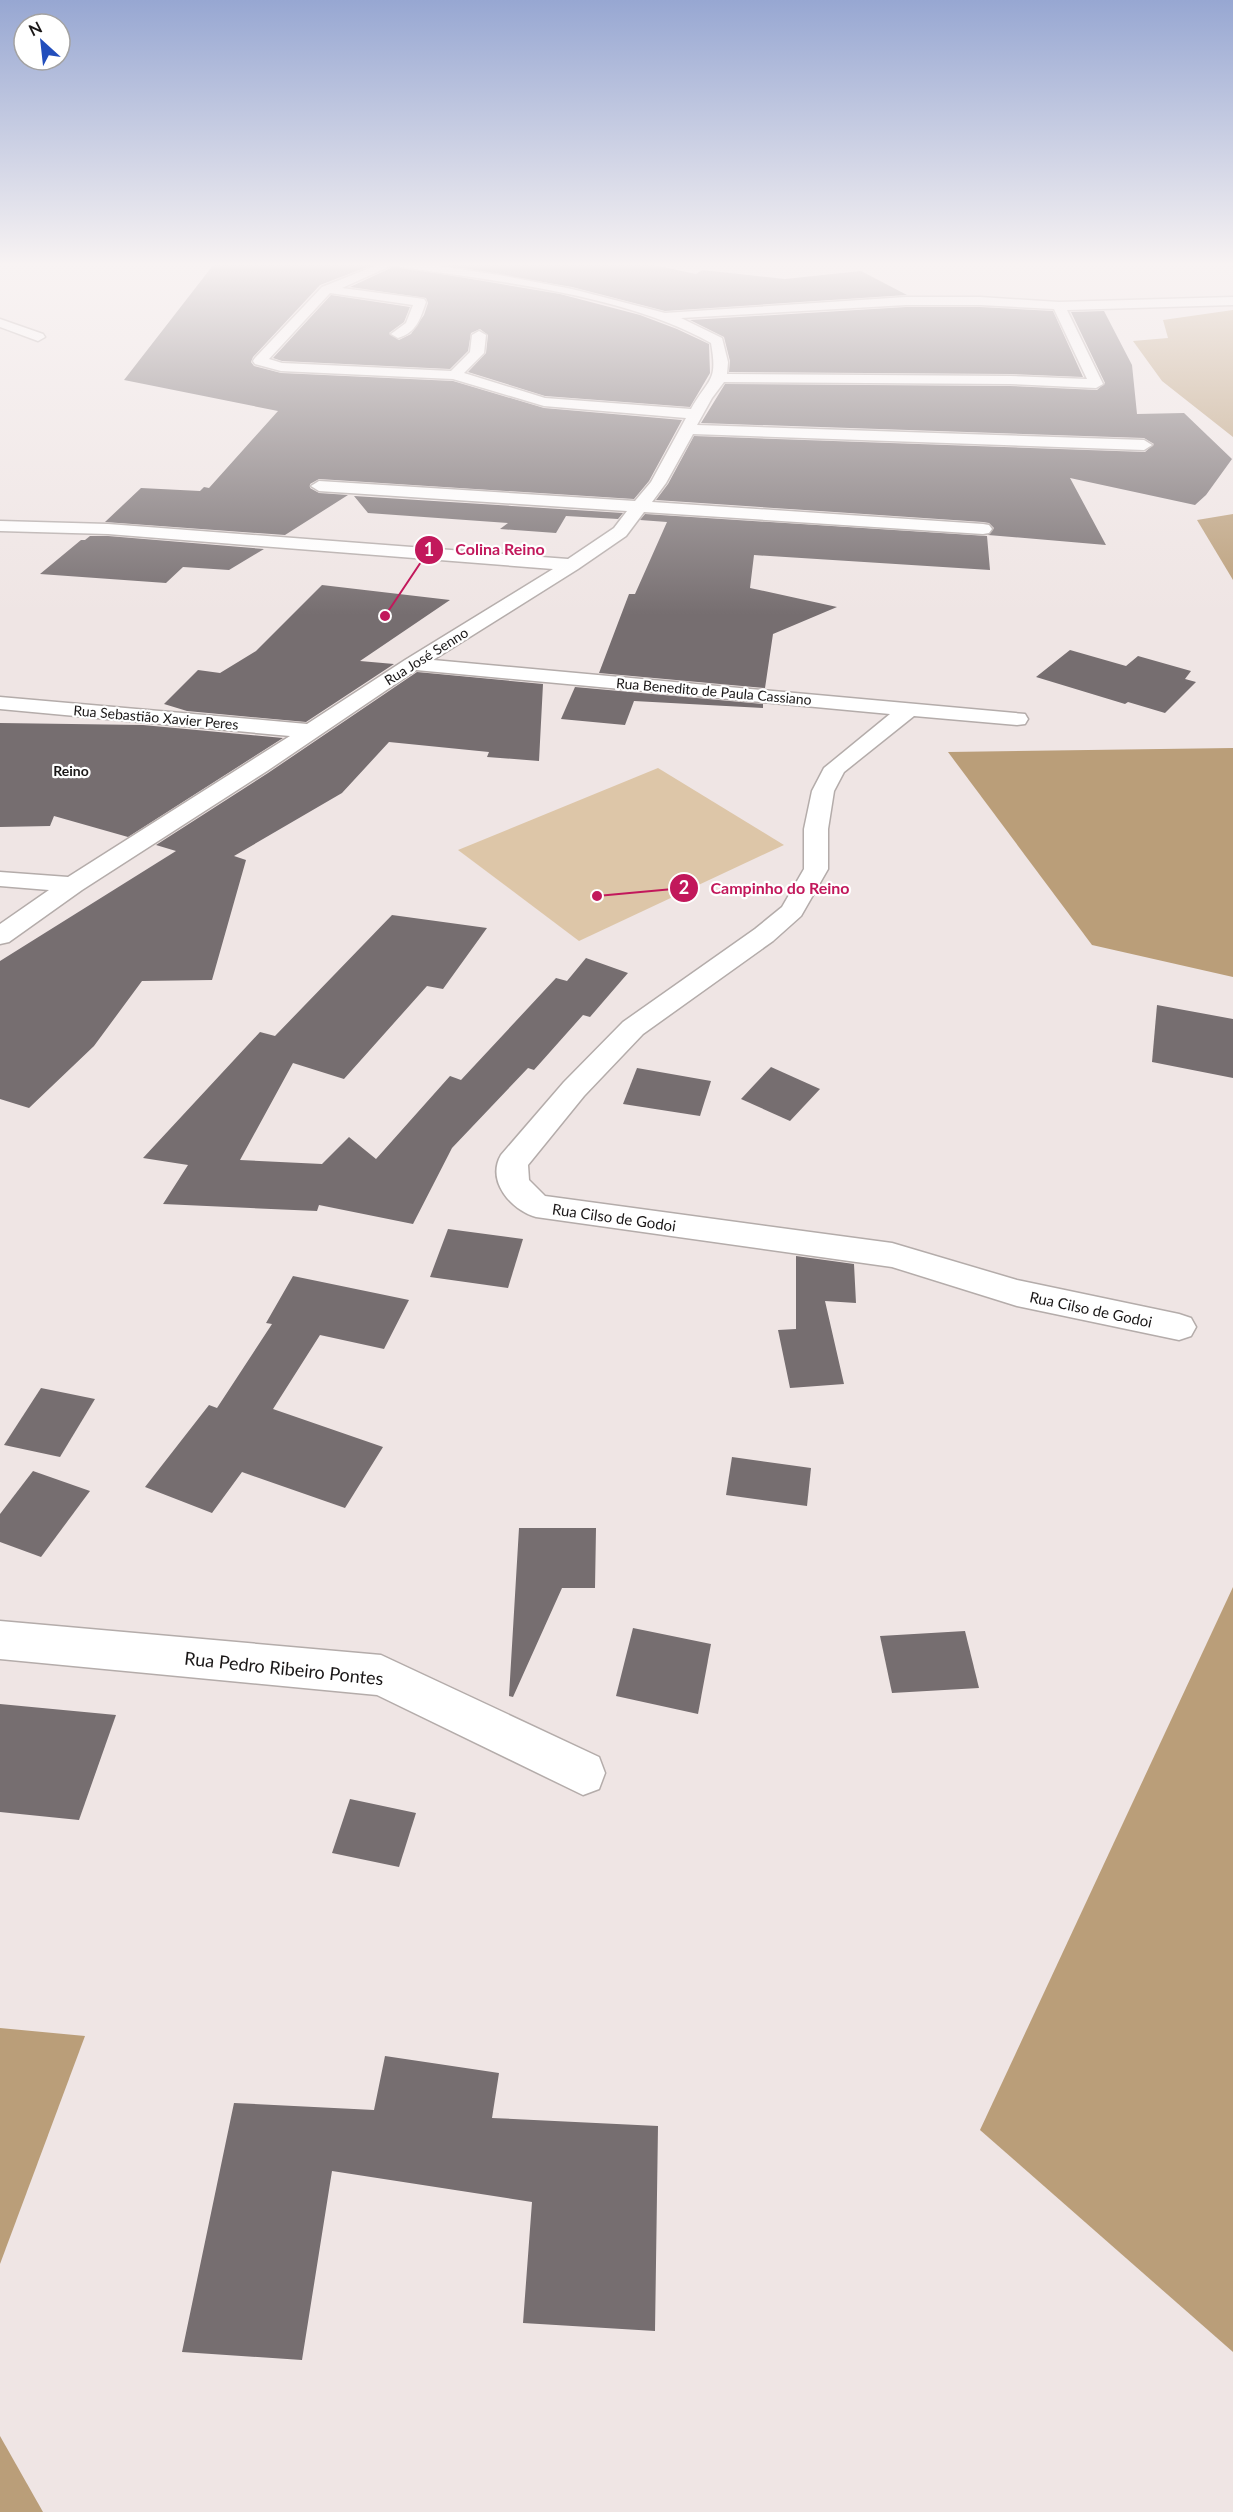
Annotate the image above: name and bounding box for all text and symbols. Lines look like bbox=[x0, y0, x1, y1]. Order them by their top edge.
north arrow bbox=[12, 12, 72, 72]
text: N bbox=[25, 17, 45, 39]
callout: Colina Reino bbox=[414, 533, 557, 567]
text: 1 bbox=[424, 538, 434, 560]
text: Colina Reino bbox=[455, 539, 545, 558]
street label: Rua José Senno bbox=[381, 623, 471, 689]
street label: Rua Benedito de Paula Cassiano bbox=[616, 674, 813, 708]
street label: Rua Sebastião Xavier Peres bbox=[73, 701, 239, 733]
district label: Reino bbox=[53, 762, 89, 779]
callout: Campinho do Reino bbox=[669, 871, 862, 905]
text: 2 bbox=[679, 876, 689, 898]
text: Campinho do Reino bbox=[710, 878, 850, 897]
street label: Rua Cilso de Godoi bbox=[551, 1199, 677, 1235]
street label: Rua Cilso de Godoi bbox=[1028, 1287, 1154, 1331]
street label: Rua Pedro Ribeiro Pontes bbox=[183, 1647, 385, 1689]

